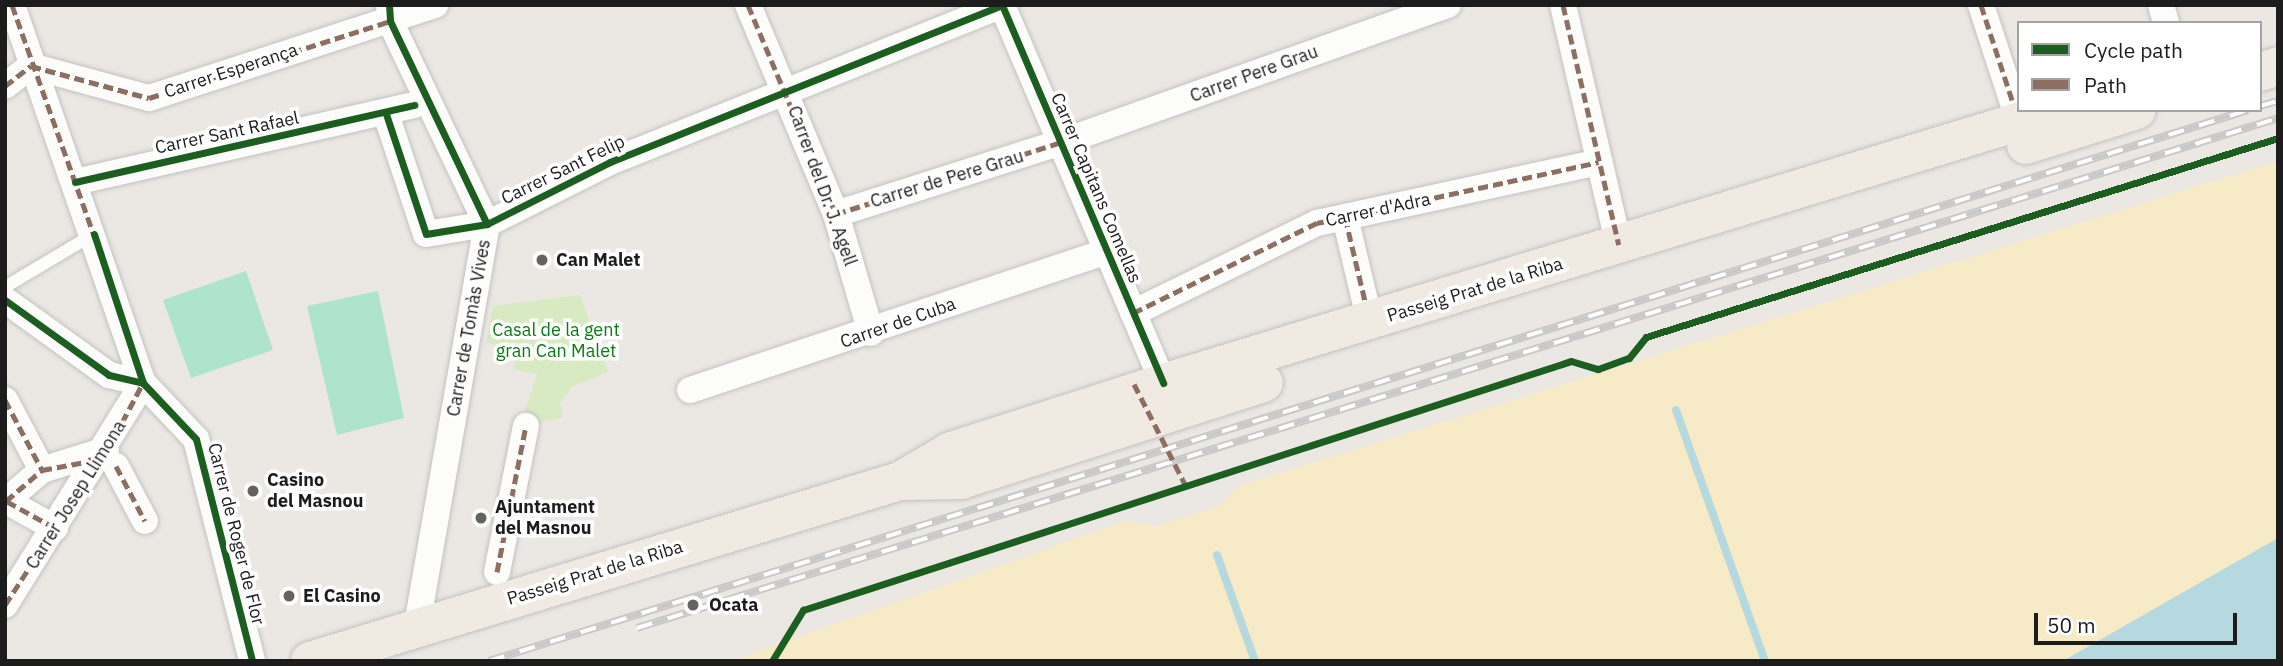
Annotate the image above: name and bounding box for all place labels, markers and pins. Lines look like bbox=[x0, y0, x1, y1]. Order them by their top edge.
place label: Can Malet bbox=[556, 249, 640, 271]
marker: Can Malet bbox=[534, 252, 550, 268]
place label: Casino del Masnou bbox=[267, 470, 363, 512]
marker: Casino del Masnou bbox=[245, 483, 261, 499]
place label: Ajuntament del Masnou bbox=[495, 497, 595, 540]
marker: Ajuntament del Masnou bbox=[473, 510, 489, 526]
place label: El Casino bbox=[303, 585, 381, 607]
marker: El Casino bbox=[281, 588, 297, 604]
place label: Ocata bbox=[709, 594, 758, 616]
marker: Ocata bbox=[683, 595, 703, 615]

